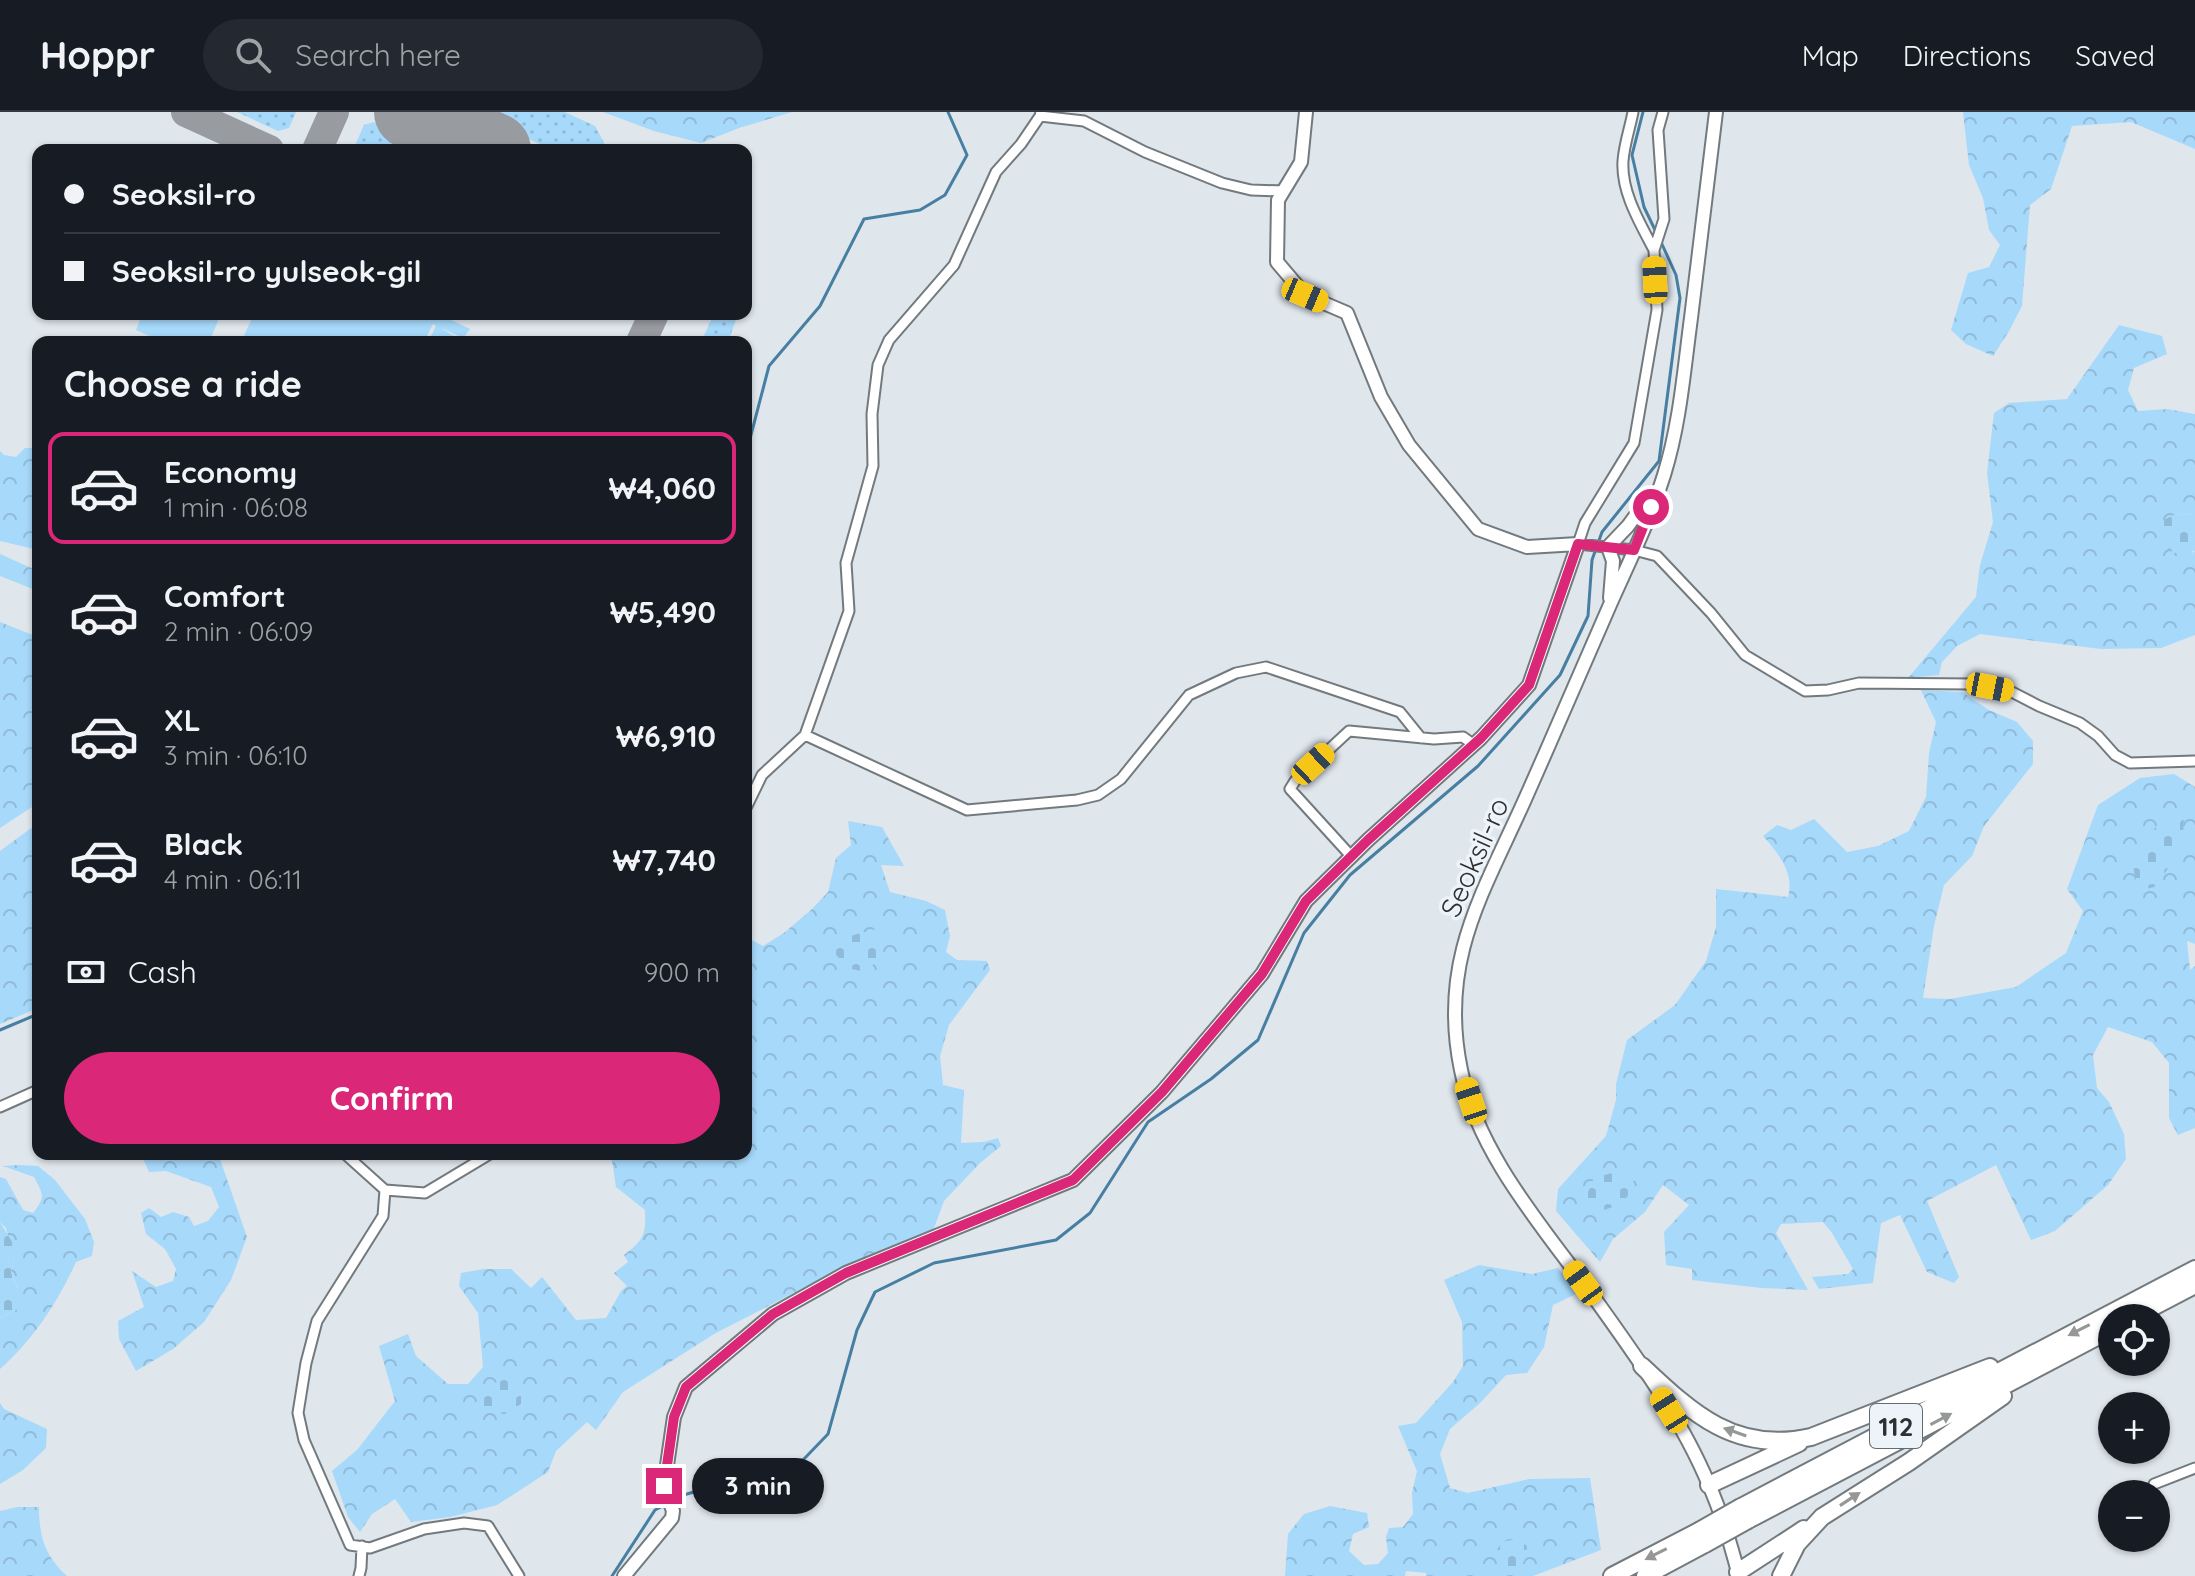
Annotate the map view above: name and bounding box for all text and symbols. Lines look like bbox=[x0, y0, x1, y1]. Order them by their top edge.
search box bbox=[203, 19, 763, 91]
text: Hoppr bbox=[40, 31, 155, 79]
icon: search bbox=[231, 33, 275, 77]
text: Search here bbox=[295, 36, 461, 74]
text: Map bbox=[1802, 38, 1859, 73]
text: Directions bbox=[1903, 38, 2031, 73]
text: Saved bbox=[2075, 38, 2155, 73]
text: Seoksil-ro bbox=[112, 175, 256, 213]
text: Seoksil-ro yulseok-gil bbox=[112, 252, 422, 290]
car bbox=[1642, 255, 1668, 305]
car bbox=[1278, 275, 1332, 315]
text: Choose a ride bbox=[64, 361, 302, 406]
icon: car bbox=[68, 452, 140, 524]
text: Economy bbox=[164, 453, 297, 491]
text: ₩4,060 bbox=[608, 469, 716, 507]
route start bbox=[1633, 489, 1669, 525]
text: 1 min · 06:08 bbox=[164, 491, 308, 524]
icon: car bbox=[68, 576, 140, 648]
text: Comfort bbox=[164, 577, 285, 615]
text: ₩5,490 bbox=[610, 593, 716, 631]
text: 2 min · 06:09 bbox=[164, 615, 313, 648]
car bbox=[1964, 671, 2016, 703]
icon: car bbox=[68, 700, 140, 772]
text: XL bbox=[164, 701, 201, 739]
text: ₩6,910 bbox=[616, 717, 716, 755]
text: 3 min · 06:10 bbox=[164, 739, 308, 772]
car bbox=[1287, 739, 1339, 789]
street label: Seoksil-ro bbox=[1432, 792, 1516, 922]
icon: car bbox=[68, 824, 140, 896]
text: Black bbox=[164, 825, 243, 863]
text: ₩7,740 bbox=[613, 841, 716, 879]
text: 4 min · 06:11 bbox=[164, 863, 302, 896]
icon: cash bbox=[64, 950, 108, 994]
text: Cash bbox=[128, 953, 197, 991]
text: 900 m bbox=[644, 956, 720, 989]
button: Confirm bbox=[64, 1052, 720, 1144]
car bbox=[1452, 1074, 1490, 1128]
car bbox=[1559, 1257, 1607, 1309]
map controls bbox=[2098, 1304, 2170, 1552]
button: locate bbox=[2098, 1304, 2170, 1376]
one-way arrow bbox=[2067, 1323, 2090, 1336]
car bbox=[1646, 1383, 1692, 1437]
button: + bbox=[2098, 1392, 2170, 1464]
road number: 112 bbox=[1870, 1404, 1922, 1448]
one-way arrow bbox=[1930, 1412, 1952, 1426]
one-way arrow bbox=[1722, 1426, 1746, 1438]
callout: 3 min bbox=[692, 1458, 824, 1514]
route end bbox=[646, 1468, 682, 1504]
text: 3 min bbox=[725, 1469, 791, 1502]
button: − bbox=[2098, 1480, 2170, 1552]
one-way arrow bbox=[1839, 1492, 1861, 1506]
one-way arrow bbox=[1644, 1547, 1667, 1560]

